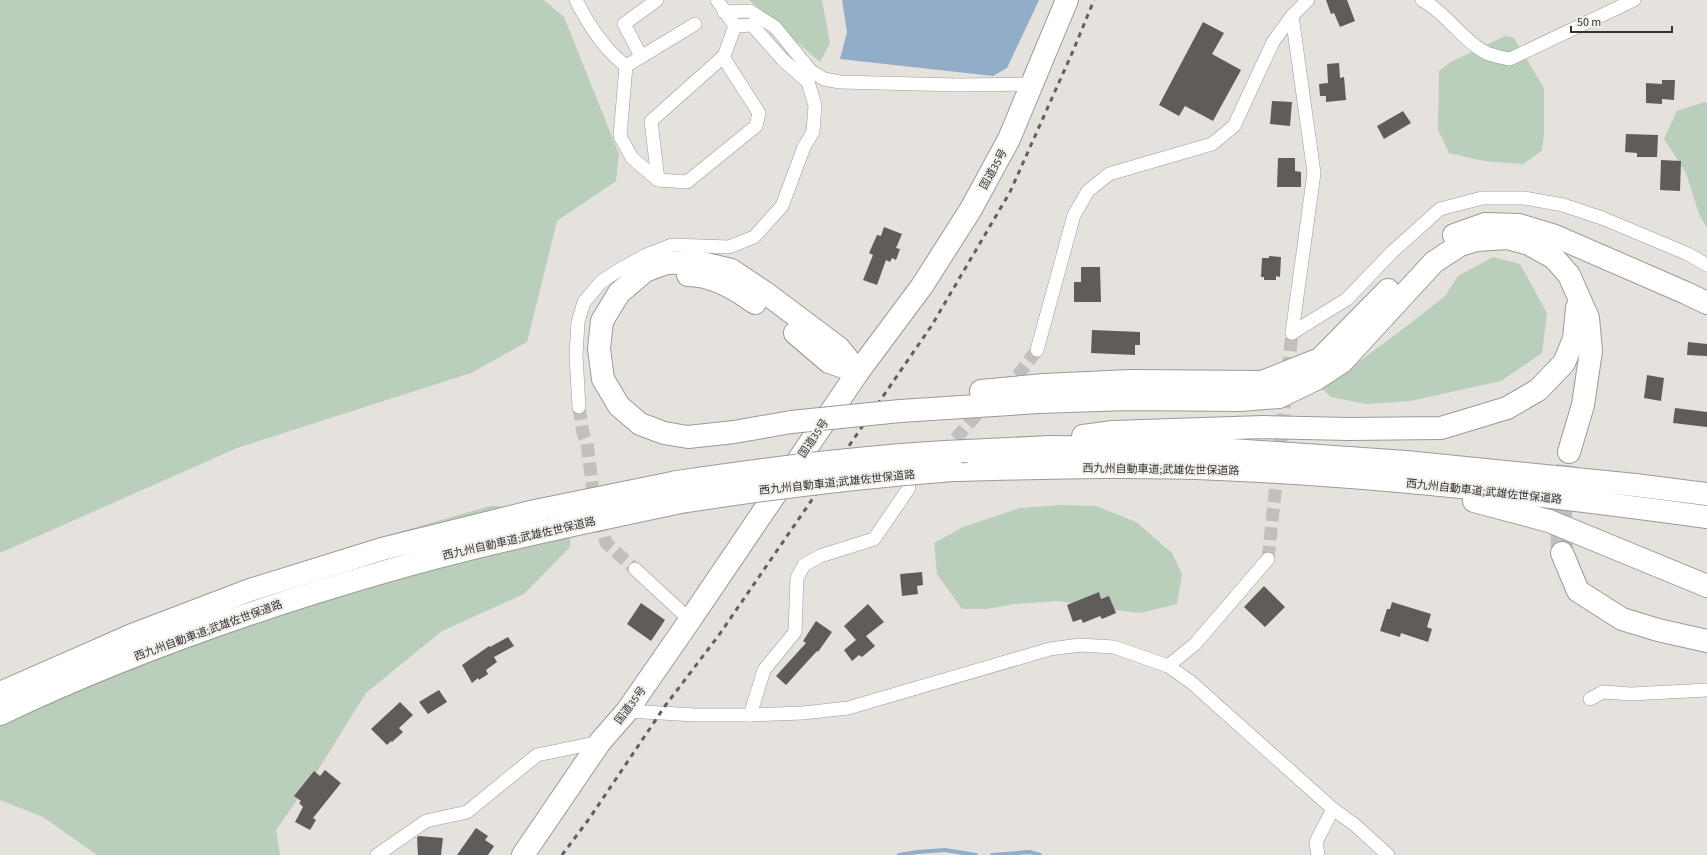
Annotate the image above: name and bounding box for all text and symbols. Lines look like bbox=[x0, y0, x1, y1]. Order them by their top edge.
scale bar bbox=[1571, 8, 1672, 34]
text: 50 m bbox=[1577, 14, 1601, 31]
street label: 国道35号 bbox=[976, 146, 1011, 192]
street label: 国道35号 bbox=[795, 416, 832, 461]
street label: 西九州自動車道;武雄佐世保道路 bbox=[1082, 461, 1239, 478]
street label: 西九州自動車道;武雄佐世保道路 bbox=[758, 467, 916, 498]
street label: 西九州自動車道;武雄佐世保道路 bbox=[1405, 476, 1563, 507]
street label: 西九州自動車道;武雄佐世保道路 bbox=[441, 514, 597, 563]
street label: 西九州自動車道;武雄佐世保道路 bbox=[132, 597, 284, 664]
street label: 国道35号 bbox=[611, 683, 650, 727]

